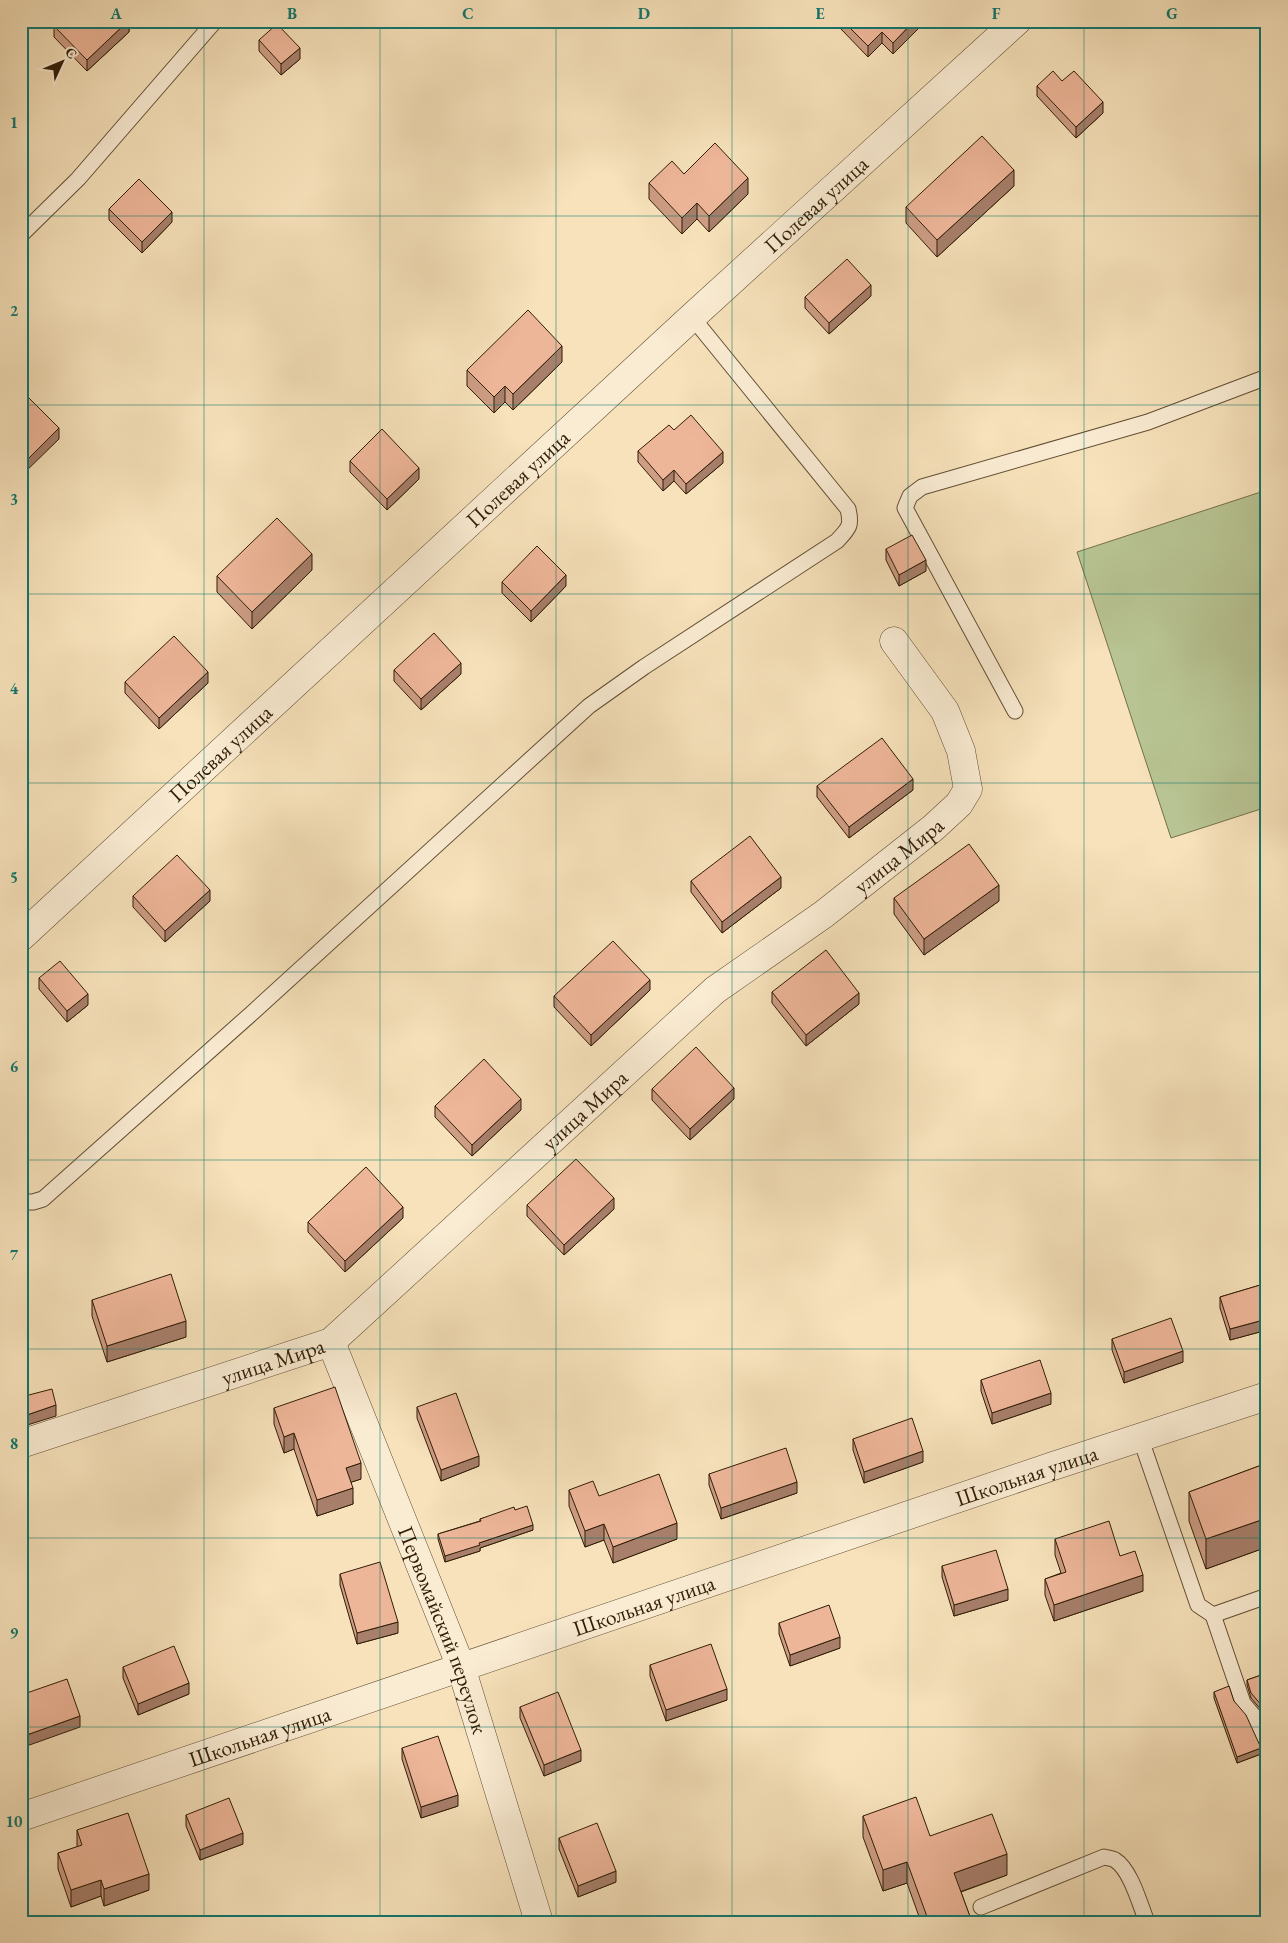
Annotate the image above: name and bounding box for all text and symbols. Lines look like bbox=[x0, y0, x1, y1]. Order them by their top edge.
text: A bbox=[109, 3, 122, 24]
text: B bbox=[287, 3, 297, 24]
text: C bbox=[462, 3, 474, 24]
text: D bbox=[638, 3, 650, 24]
text: E bbox=[815, 3, 825, 24]
text: F bbox=[992, 3, 1001, 24]
text: G bbox=[1166, 3, 1178, 24]
north arrow bbox=[38, 38, 88, 88]
text: С bbox=[61, 43, 81, 63]
text: 1 bbox=[10, 112, 18, 133]
street label: Полевая улица bbox=[758, 149, 875, 260]
text: 2 bbox=[10, 300, 19, 321]
street label: Полевая улица bbox=[460, 423, 576, 534]
text: 3 bbox=[10, 489, 18, 510]
text: 4 bbox=[10, 678, 19, 699]
street label: Полевая улица bbox=[162, 698, 279, 809]
street label: улица Мира bbox=[848, 811, 950, 900]
text: 5 bbox=[10, 867, 18, 888]
text: 6 bbox=[10, 1056, 19, 1077]
street label: улица Мира bbox=[535, 1063, 634, 1157]
text: 7 bbox=[10, 1244, 19, 1265]
street label: улица Мира bbox=[218, 1331, 328, 1392]
text: 8 bbox=[10, 1433, 18, 1454]
street label: Школьная улица bbox=[952, 1438, 1102, 1513]
street label: Первомайский переулок bbox=[391, 1522, 495, 1738]
street label: Школьная улица bbox=[569, 1568, 719, 1643]
text: 9 bbox=[10, 1622, 19, 1643]
street label: Школьная улица bbox=[185, 1699, 335, 1774]
text: 10 bbox=[6, 1811, 23, 1832]

